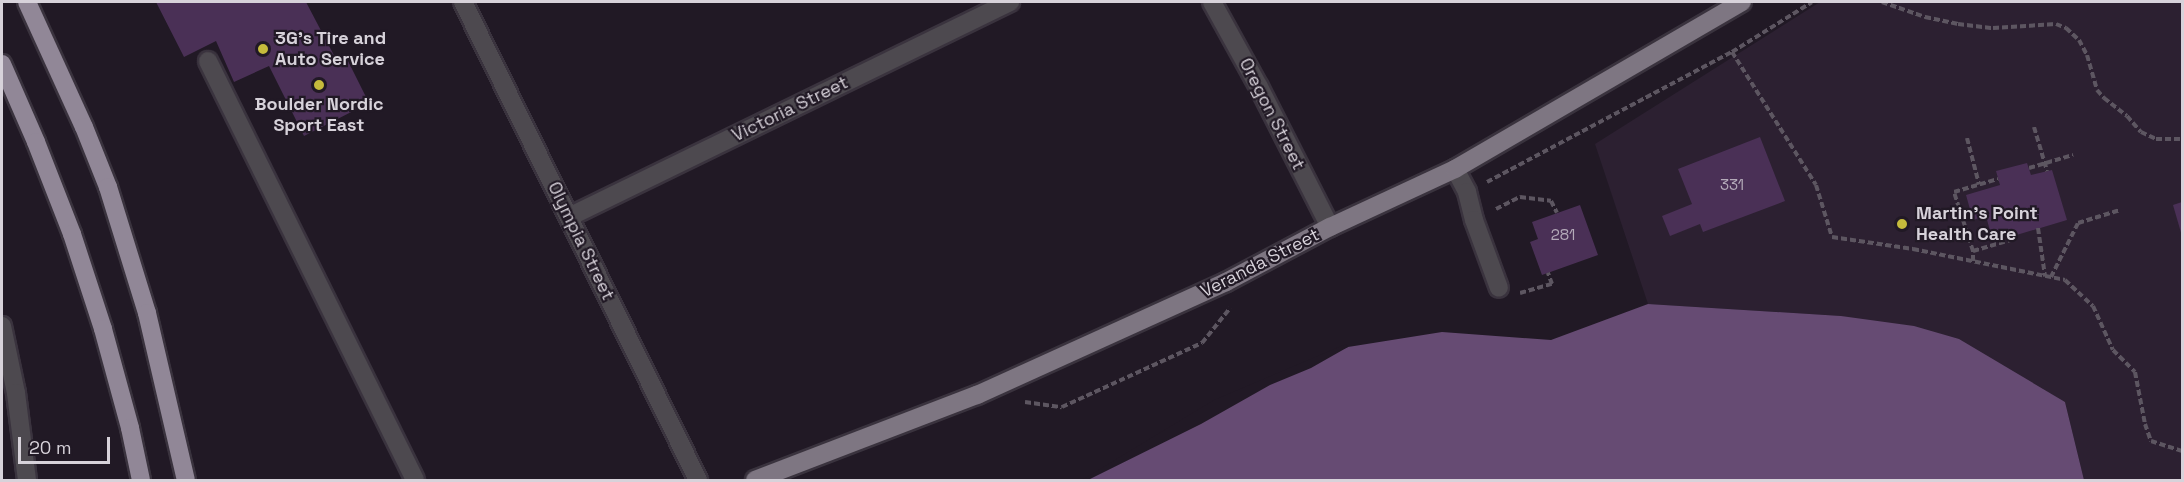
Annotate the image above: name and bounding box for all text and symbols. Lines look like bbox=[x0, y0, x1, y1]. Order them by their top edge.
place label: 3G's Tire and Auto Service bbox=[275, 28, 387, 70]
marker: 3G's Tire and Auto Service bbox=[256, 42, 270, 56]
street label: Oregon Street bbox=[1235, 55, 1309, 173]
street label: Victoria Street bbox=[729, 72, 851, 146]
marker: Boulder Nordic Sport East bbox=[312, 78, 326, 92]
place label: Boulder Nordic Sport East bbox=[254, 94, 384, 136]
house number: 331 bbox=[1720, 176, 1744, 194]
street label: Olympia Street bbox=[543, 178, 619, 304]
place label: Martin's Point Health Care bbox=[1916, 203, 2038, 246]
marker: Martin's Point Health Care bbox=[1893, 215, 1911, 233]
street label: Veranda Street bbox=[1197, 224, 1323, 302]
house number: 281 bbox=[1551, 226, 1575, 244]
scale bar bbox=[21, 425, 112, 463]
text: 20 m bbox=[29, 436, 72, 459]

